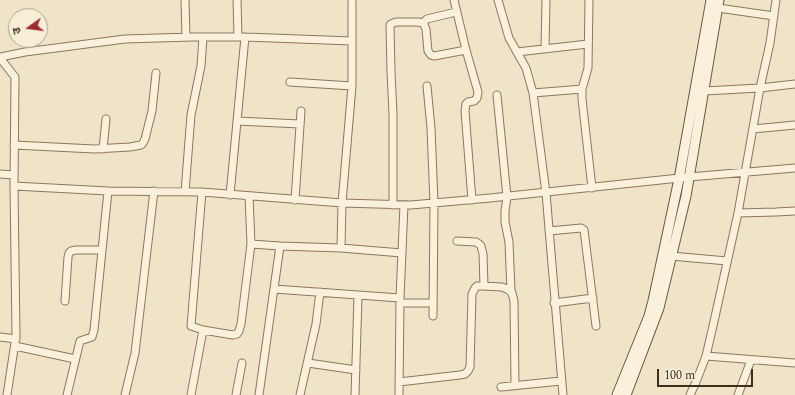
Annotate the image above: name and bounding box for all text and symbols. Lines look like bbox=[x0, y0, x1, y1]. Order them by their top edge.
north arrow bbox=[8, 8, 48, 48]
text: उ bbox=[8, 26, 26, 36]
scale bar bbox=[659, 361, 755, 387]
text: 100 m bbox=[664, 366, 695, 385]

